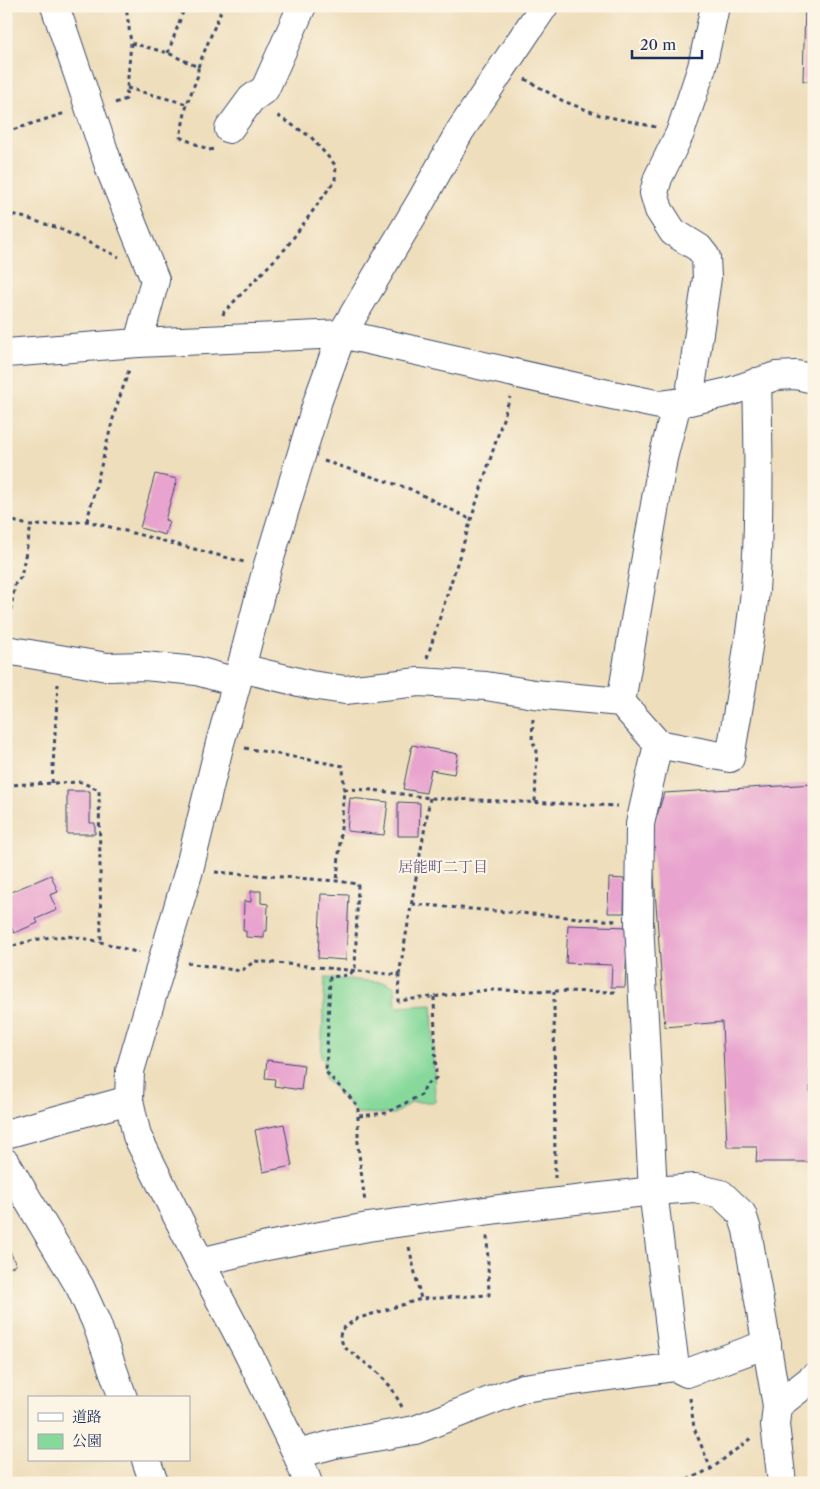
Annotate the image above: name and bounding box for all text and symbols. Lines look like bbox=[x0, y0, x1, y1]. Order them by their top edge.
scale bar bbox=[632, 28, 702, 60]
text: 20 m bbox=[640, 35, 676, 54]
district label: 居能町二丁目 bbox=[398, 857, 488, 876]
legend bbox=[28, 1396, 190, 1462]
text: 道路 bbox=[72, 1407, 102, 1426]
text: 公園 bbox=[72, 1431, 102, 1450]

